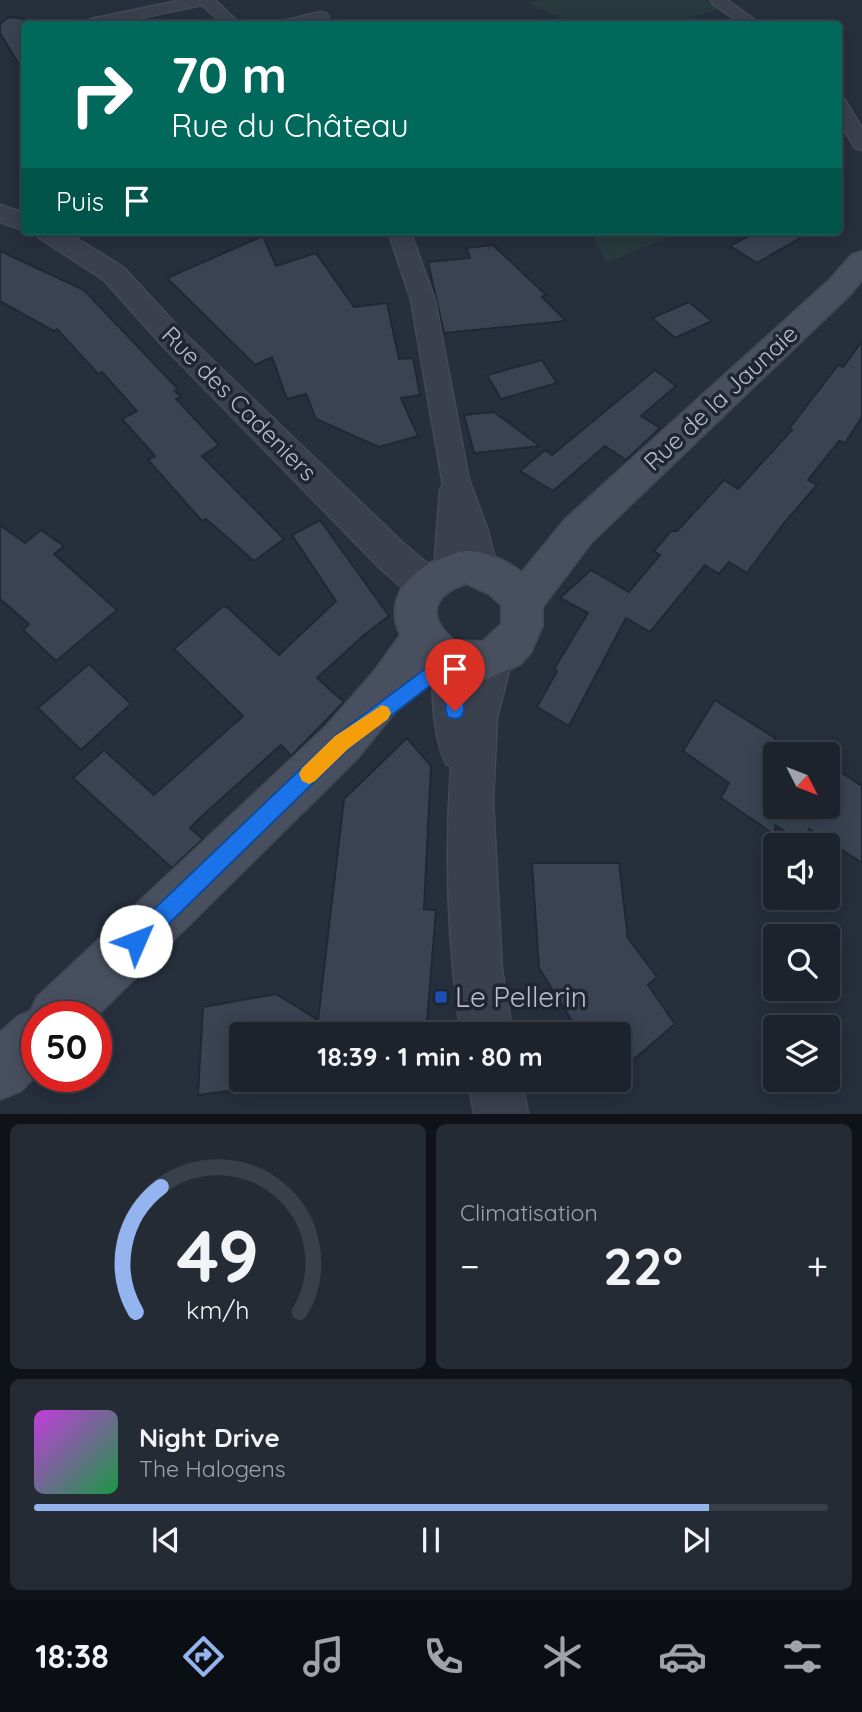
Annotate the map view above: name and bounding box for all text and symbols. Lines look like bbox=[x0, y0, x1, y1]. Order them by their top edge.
text: 70 m bbox=[171, 44, 287, 105]
icon: right bbox=[56, 49, 147, 140]
text: Rue du Château bbox=[171, 105, 409, 145]
icon: arrive bbox=[118, 182, 156, 220]
text: Puis bbox=[56, 185, 104, 218]
street label: Rue de la Jaunaie bbox=[637, 318, 804, 476]
street label: Rue des Cadeniers bbox=[156, 320, 323, 487]
pin bbox=[425, 639, 485, 711]
icon: arrive bbox=[436, 650, 474, 688]
north arrow bbox=[763, 742, 840, 819]
map controls bbox=[763, 742, 840, 1092]
button: sound bbox=[763, 833, 840, 910]
position arrow bbox=[99, 904, 173, 978]
button: search bbox=[763, 924, 840, 1001]
place label: Le Pellerin bbox=[455, 979, 587, 1014]
marker: Le Pellerin bbox=[433, 989, 449, 1005]
speed limit sign: 50 bbox=[21, 1001, 112, 1092]
button: layers bbox=[763, 1015, 840, 1092]
text: 18:39 · 1 min · 80 m bbox=[317, 1040, 543, 1073]
text: Climatisation bbox=[460, 1198, 598, 1227]
text: 49 bbox=[177, 1210, 259, 1301]
text: 22° bbox=[603, 1233, 683, 1298]
text: − bbox=[460, 1242, 480, 1290]
text: + bbox=[807, 1242, 828, 1290]
text: km/h bbox=[186, 1294, 250, 1325]
text: Night Drive bbox=[139, 1421, 280, 1454]
text: The Halogens bbox=[139, 1454, 286, 1483]
icon: previous bbox=[147, 1521, 185, 1559]
icon: pause bbox=[412, 1521, 450, 1559]
icon: next bbox=[677, 1521, 715, 1559]
icon: directions bbox=[179, 1632, 228, 1681]
icon: music bbox=[299, 1632, 348, 1681]
icon: phone bbox=[419, 1632, 468, 1681]
icon: climate bbox=[538, 1632, 587, 1681]
icon: car bbox=[658, 1632, 707, 1681]
icon: filters bbox=[778, 1632, 827, 1681]
text: 18:38 bbox=[35, 1636, 109, 1676]

